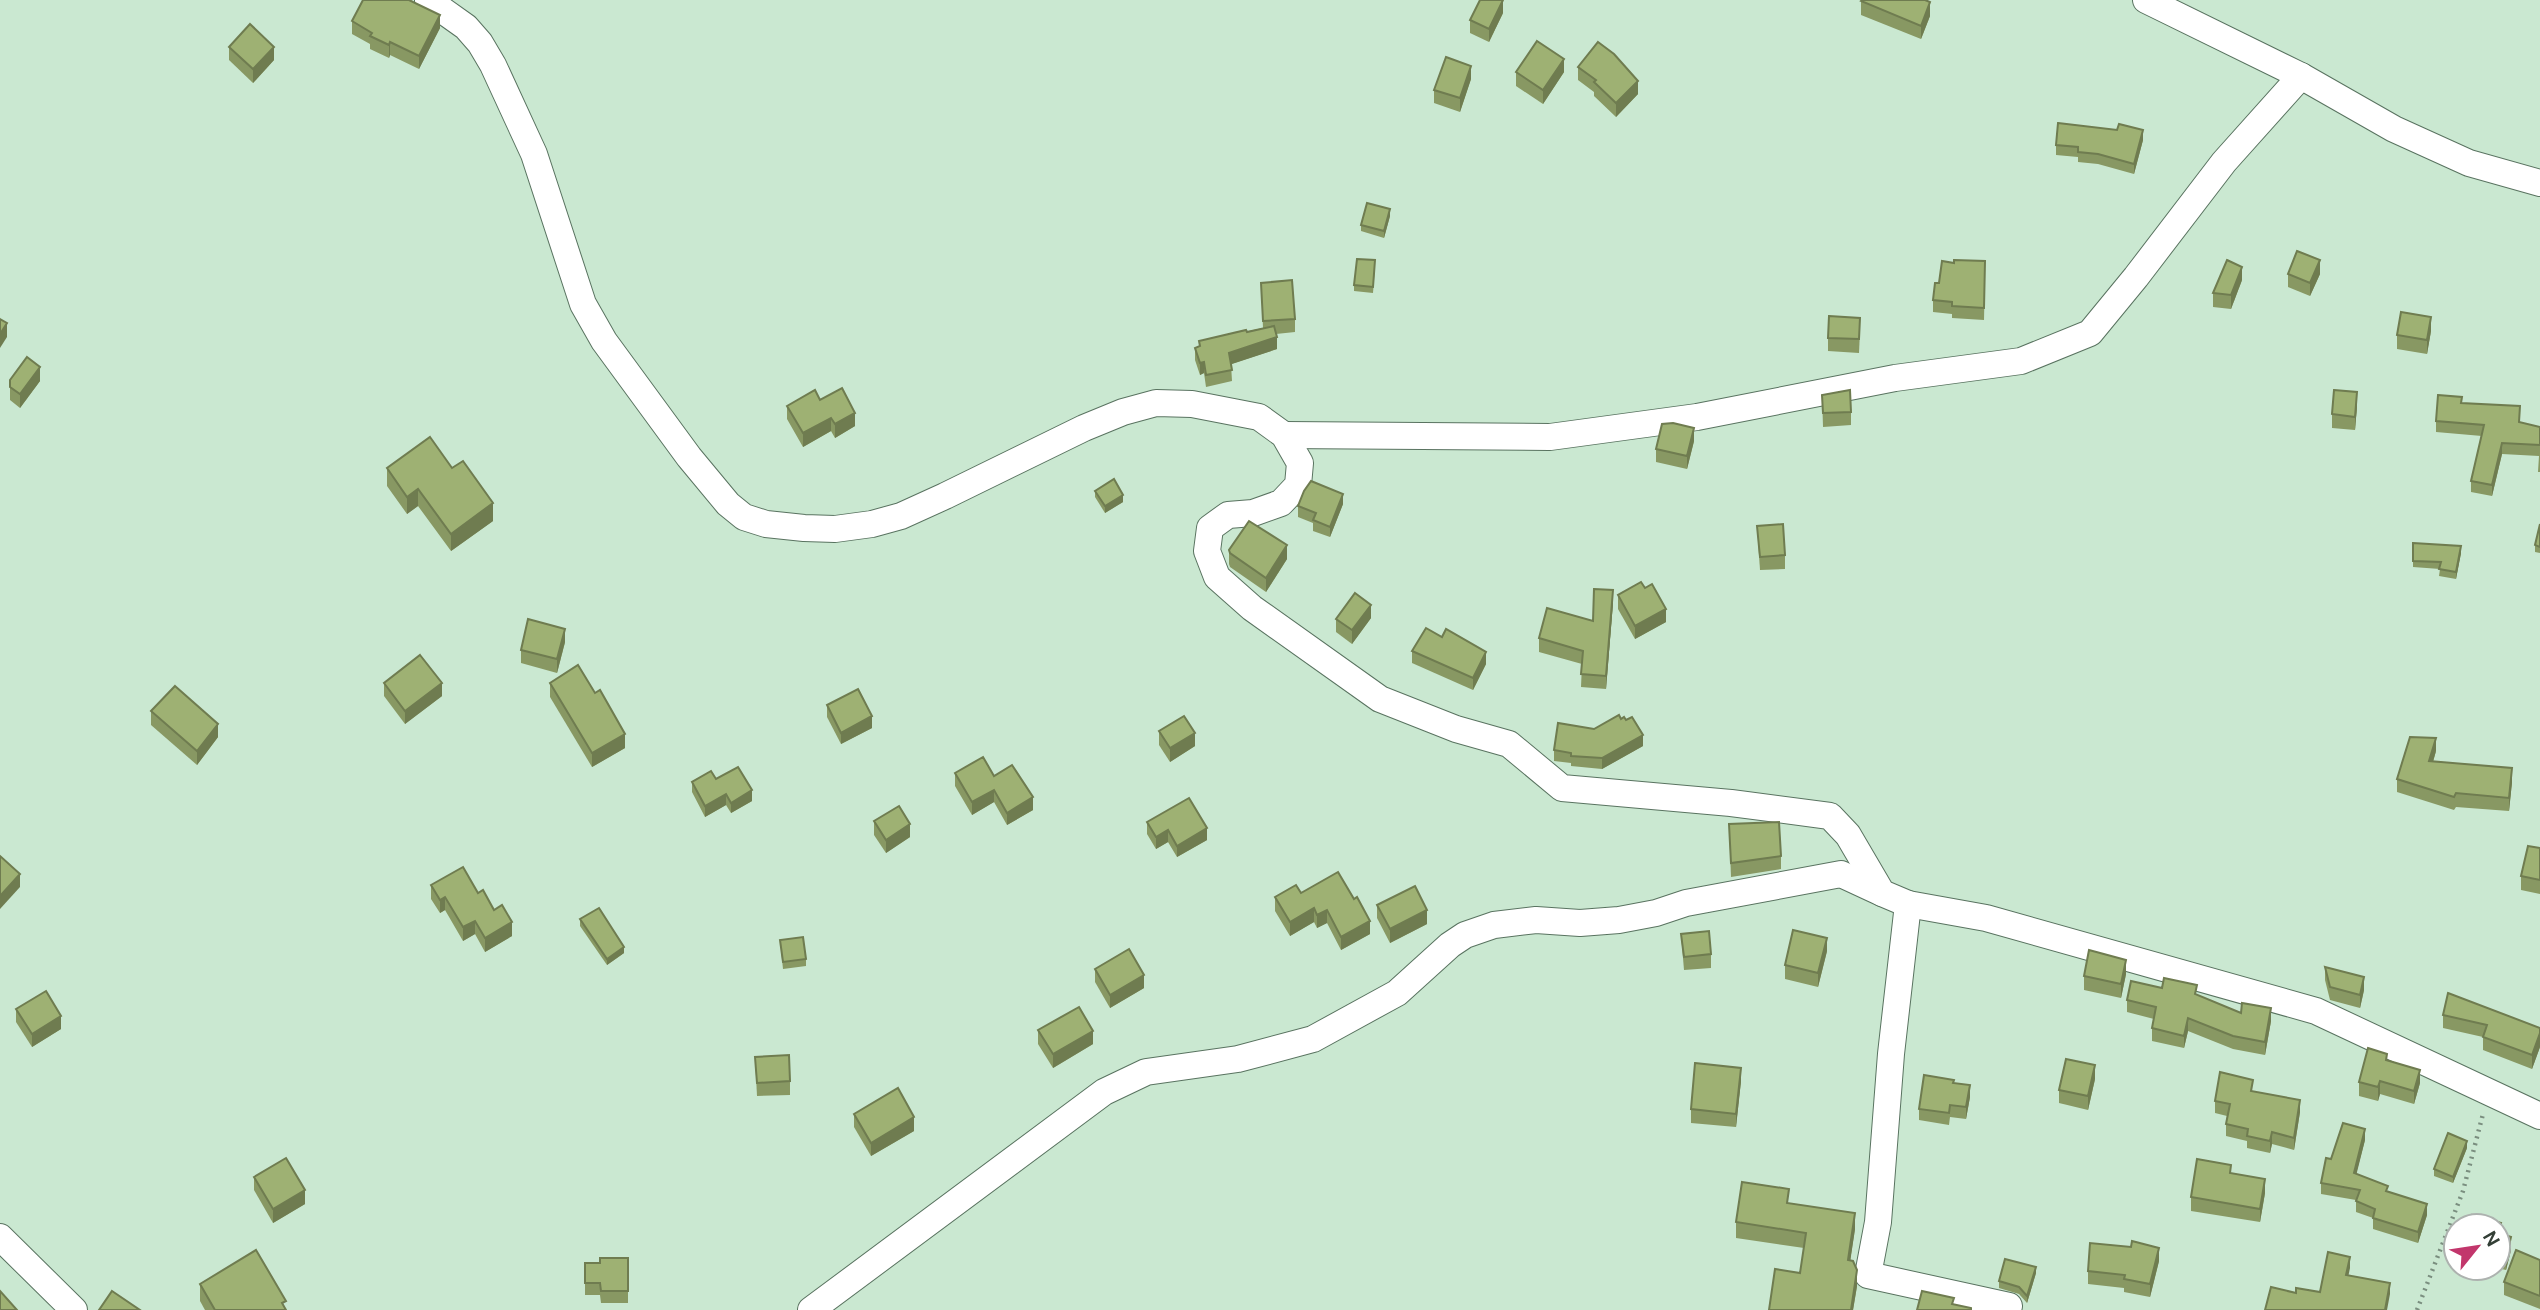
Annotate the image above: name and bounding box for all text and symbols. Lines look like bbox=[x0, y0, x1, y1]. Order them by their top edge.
north arrow bbox=[2442, 1212, 2512, 1282]
text: N bbox=[2477, 1226, 2506, 1251]

